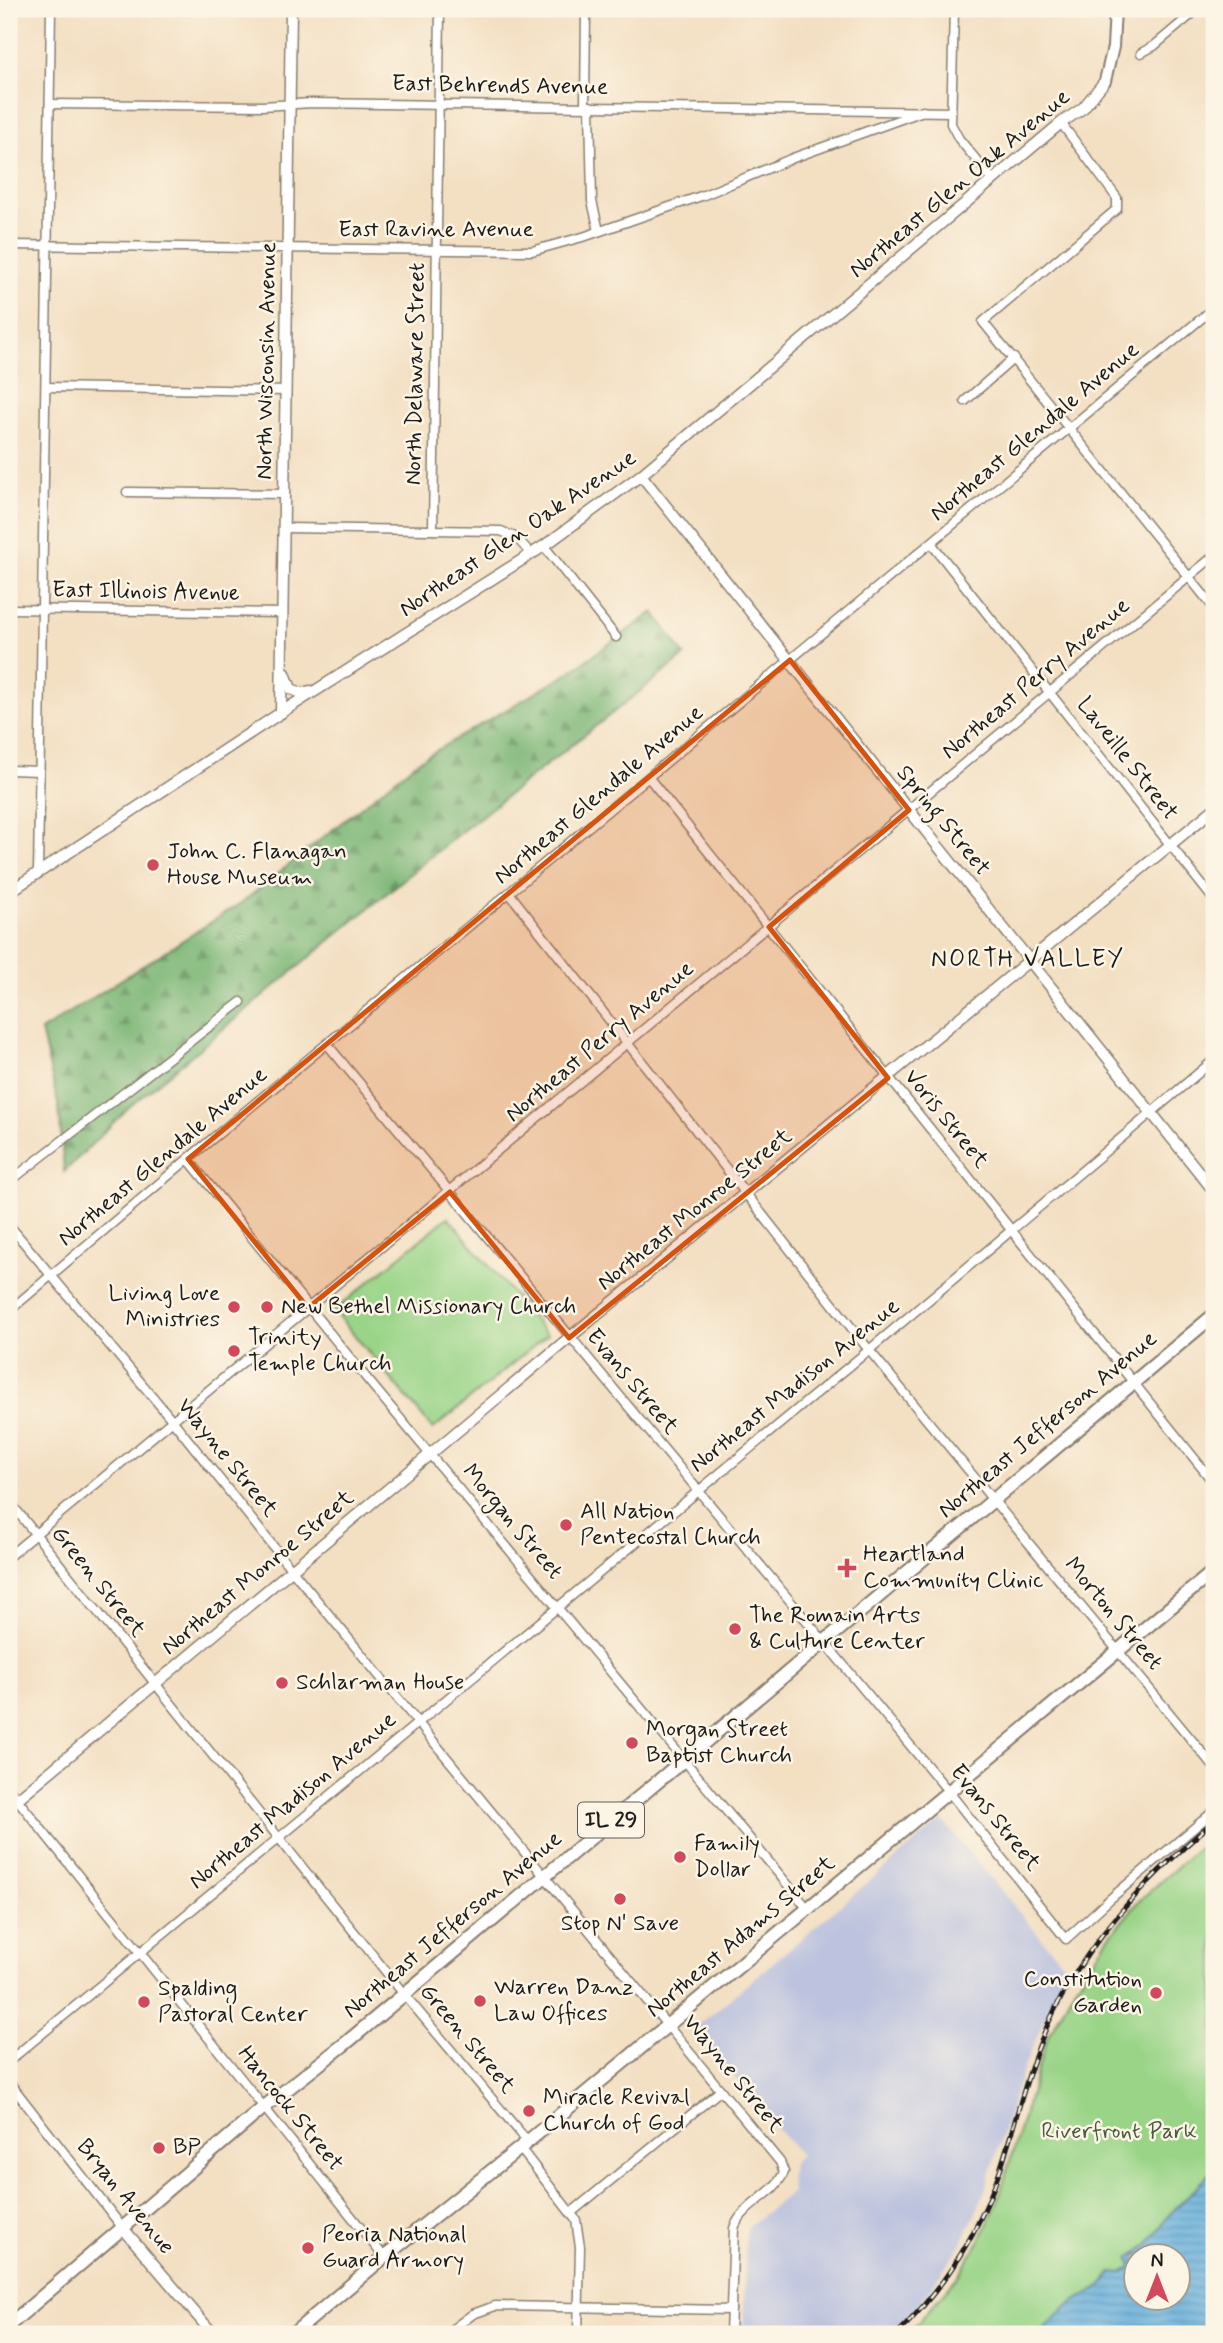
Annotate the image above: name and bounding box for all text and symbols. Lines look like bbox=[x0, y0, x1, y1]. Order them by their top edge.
street label: East Behrends Avenue bbox=[392, 69, 608, 103]
street label: Northeast Glen Oak Avenue bbox=[843, 83, 1077, 285]
street label: East Ravine Avenue bbox=[338, 215, 534, 245]
street label: North Wisconsin Avenue bbox=[250, 242, 284, 480]
street label: North Delaware Street bbox=[399, 262, 433, 486]
street label: Northeast Glendale Avenue bbox=[924, 335, 1146, 529]
street label: Northeast Glen Oak Avenue bbox=[394, 443, 642, 625]
street label: East Illinois Avenue bbox=[52, 575, 240, 609]
street label: Northeast Perry Avenue bbox=[936, 591, 1136, 767]
street label: Laveille Street bbox=[1069, 691, 1185, 827]
street label: Northeast Glendale Avenue bbox=[488, 698, 710, 892]
street label: Spring Street bbox=[888, 759, 997, 884]
place label: John C. Flanagan House Museum bbox=[167, 837, 347, 893]
marker: John C. Flanagan House Museum bbox=[145, 857, 161, 873]
district label: NORTH VALLEY bbox=[931, 944, 1125, 975]
street label: Northeast Perry Avenue bbox=[500, 954, 700, 1130]
street label: Northeast Glendale Avenue bbox=[52, 1060, 274, 1254]
street label: Voris Street bbox=[897, 1063, 996, 1175]
street label: Northeast Monroe Street bbox=[591, 1122, 799, 1298]
place label: Living Love Ministries bbox=[109, 1279, 220, 1335]
place label: New Bethel Missionary Church bbox=[281, 1292, 576, 1322]
street label: Northeast Madison Avenue bbox=[684, 1292, 906, 1480]
marker: Living Love Ministries bbox=[226, 1299, 242, 1315]
marker: New Bethel Missionary Church bbox=[259, 1299, 275, 1315]
place label: Trinity Temple Church bbox=[248, 1323, 392, 1379]
street label: Evans Street bbox=[579, 1323, 685, 1442]
street label: Northeast Jefferson Avenue bbox=[932, 1324, 1164, 1526]
marker: Trinity Temple Church bbox=[226, 1343, 242, 1359]
street label: Wayne Street bbox=[170, 1392, 285, 1524]
street label: Morgan Street bbox=[453, 1458, 569, 1587]
street label: Northeast Monroe Street bbox=[155, 1483, 361, 1662]
place label: All Nation Pentecostal Church bbox=[580, 1497, 761, 1553]
marker: All Nation Pentecostal Church bbox=[558, 1517, 574, 1533]
street label: Green Street bbox=[44, 1520, 152, 1644]
place label: Heartland Community Clinic bbox=[863, 1540, 1044, 1596]
street label: Morton Street bbox=[1057, 1551, 1169, 1677]
marker: Heartland Community Clinic bbox=[837, 1558, 857, 1578]
place label: The Romain Arts & Culture Center bbox=[749, 1601, 925, 1657]
marker: The Romain Arts & Culture Center bbox=[727, 1621, 743, 1637]
place label: Schlarman House bbox=[296, 1668, 464, 1698]
marker: Schlarman House bbox=[274, 1675, 290, 1691]
street label: Northeast Madison Avenue bbox=[183, 1705, 403, 1897]
place label: Morgan Street Baptist Church bbox=[646, 1715, 792, 1771]
marker: Morgan Street Baptist Church bbox=[624, 1735, 640, 1751]
street label: Evans Street bbox=[943, 1758, 1048, 1878]
road number: IL 29 bbox=[578, 1802, 644, 1838]
street label: Northeast Jefferson Avenue bbox=[337, 1824, 569, 2026]
place label: Family Dollar bbox=[694, 1829, 760, 1885]
street label: Northeast Adams Street bbox=[640, 1849, 842, 2025]
marker: Family Dollar bbox=[672, 1849, 688, 1865]
marker: Stop N' Save bbox=[612, 1891, 628, 1907]
place label: Stop N' Save bbox=[561, 1909, 679, 1939]
place label: Constitution Garden bbox=[1023, 1965, 1142, 2021]
place label: Warren Danz Law Offices bbox=[494, 1973, 634, 2029]
place label: Spalding Pastoral Center bbox=[158, 1974, 308, 2030]
street label: Green Street bbox=[412, 1978, 522, 2101]
marker: Constitution Garden bbox=[1148, 1985, 1164, 2001]
marker: Warren Danz Law Offices bbox=[472, 1993, 488, 2009]
marker: Spalding Pastoral Center bbox=[136, 1994, 152, 2010]
street label: Wayne Street bbox=[676, 2008, 791, 2140]
street label: Hancock Street bbox=[230, 2040, 350, 2178]
place label: Miracle Revival Church of God bbox=[543, 2083, 690, 2139]
marker: Miracle Revival Church of God bbox=[521, 2103, 537, 2119]
park label: Riverfront Park bbox=[1041, 2117, 1197, 2147]
street label: Bryan Avenue bbox=[69, 2133, 181, 2261]
place label: BP bbox=[173, 2133, 201, 2163]
marker: BP bbox=[151, 2140, 167, 2156]
place label: Peoria National Guard Armory bbox=[322, 2220, 466, 2276]
marker: Peoria National Guard Armory bbox=[300, 2240, 316, 2256]
north arrow bbox=[1122, 2242, 1192, 2312]
text: N bbox=[1151, 2249, 1163, 2274]

